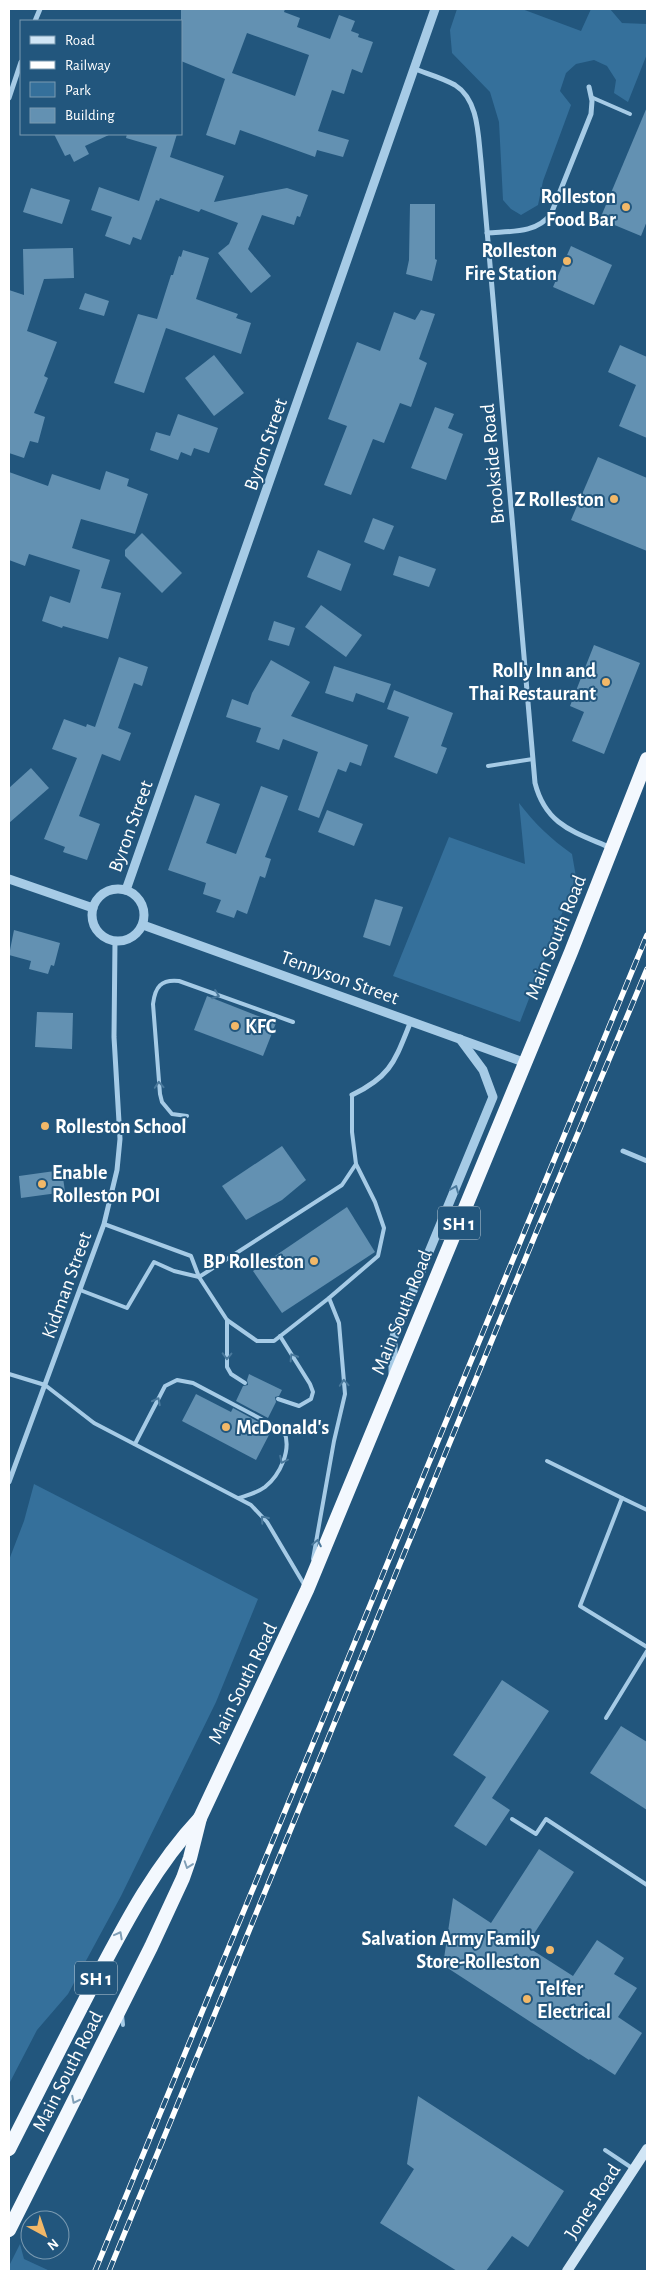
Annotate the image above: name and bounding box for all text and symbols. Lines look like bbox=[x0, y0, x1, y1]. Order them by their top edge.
legend bbox=[20, 20, 182, 135]
text: Road bbox=[65, 33, 95, 48]
text: Railway bbox=[65, 58, 111, 73]
text: Park bbox=[65, 83, 91, 98]
text: Building bbox=[65, 108, 115, 123]
place label: Rolleston Food Bar bbox=[540, 187, 616, 230]
marker: Rolleston Food Bar bbox=[620, 201, 632, 213]
place label: Rolleston Fire Station bbox=[465, 241, 557, 284]
marker: Rolleston Fire Station bbox=[561, 255, 573, 267]
street label: Byron Street bbox=[241, 395, 291, 493]
street label: Brookside Road bbox=[478, 403, 508, 525]
place label: Z Rolleston bbox=[514, 490, 604, 510]
marker: Z Rolleston bbox=[608, 493, 620, 505]
place label: Rolly Inn and Thai Restaurant bbox=[469, 661, 596, 704]
marker: Rolly Inn and Thai Restaurant bbox=[600, 676, 612, 688]
street label: Byron Street bbox=[105, 777, 157, 875]
street label: Main South Road bbox=[522, 872, 590, 1002]
street label: Tennyson Street bbox=[278, 947, 402, 1009]
one-way arrow bbox=[211, 989, 220, 999]
place label: KFC bbox=[245, 1017, 277, 1037]
marker: KFC bbox=[229, 1020, 241, 1032]
one-way arrow bbox=[154, 1081, 165, 1089]
place label: Rolleston School bbox=[55, 1117, 187, 1137]
marker: Rolleston School bbox=[39, 1120, 51, 1132]
place label: Enable Rolleston POI bbox=[52, 1163, 160, 1206]
marker: Enable Rolleston POI bbox=[36, 1178, 48, 1190]
one-way arrow bbox=[449, 1185, 460, 1194]
road number: SH 1 bbox=[438, 1206, 480, 1240]
street label: Kidman Street bbox=[38, 1229, 96, 1341]
street label: Main South Road bbox=[368, 1247, 436, 1377]
place label: BP Rolleston bbox=[203, 1252, 304, 1272]
marker: BP Rolleston bbox=[308, 1255, 320, 1267]
one-way arrow bbox=[222, 1352, 232, 1360]
one-way arrow bbox=[290, 1353, 300, 1362]
one-way arrow bbox=[339, 1379, 350, 1387]
one-way arrow bbox=[151, 1397, 161, 1406]
place label: McDonald's bbox=[236, 1418, 329, 1438]
marker: McDonald's bbox=[220, 1421, 232, 1433]
one-way arrow bbox=[278, 1455, 289, 1464]
one-way arrow bbox=[261, 1516, 270, 1525]
one-way arrow bbox=[311, 1538, 321, 1547]
street label: Main South Road bbox=[205, 1620, 281, 1747]
one-way arrow bbox=[184, 1860, 194, 1869]
place label: Salvation Army Family Store-Rolleston bbox=[362, 1929, 540, 1972]
one-way arrow bbox=[113, 1931, 123, 1940]
marker: Salvation Army Family Store-Rolleston bbox=[544, 1944, 556, 1956]
road number: SH 1 bbox=[75, 1962, 117, 1995]
place label: Telfer Electrical bbox=[537, 1979, 611, 2022]
marker: Telfer Electrical bbox=[521, 1993, 533, 2005]
street label: Main South Road bbox=[29, 2008, 107, 2135]
one-way arrow bbox=[70, 2095, 81, 2104]
street label: Jones Road bbox=[561, 2160, 624, 2243]
north arrow bbox=[20, 2210, 70, 2260]
text: N bbox=[44, 2236, 61, 2253]

